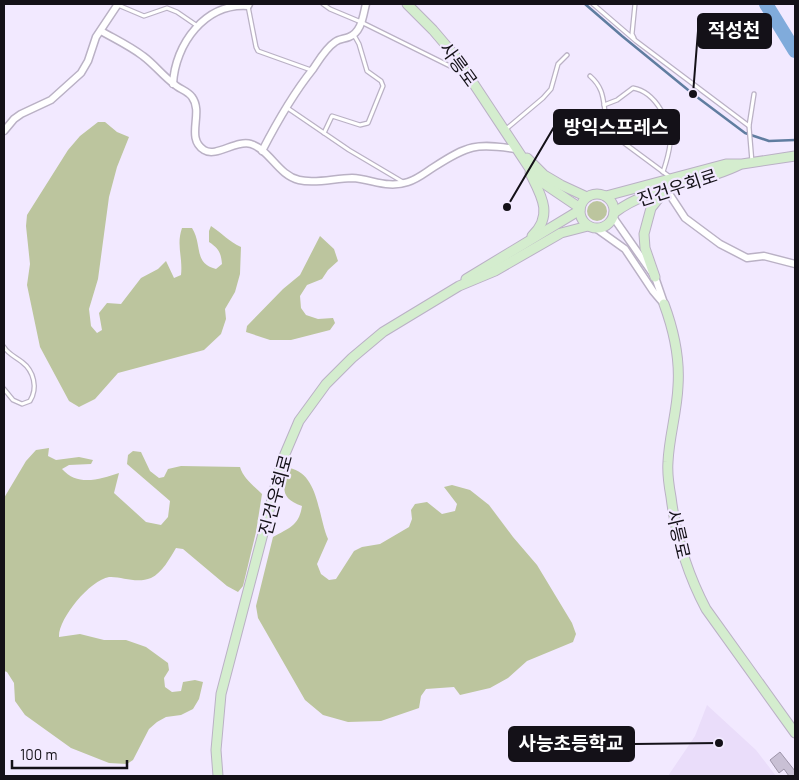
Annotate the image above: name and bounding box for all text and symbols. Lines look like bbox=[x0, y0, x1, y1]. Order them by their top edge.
callout: 적성천 bbox=[698, 14, 771, 48]
text: 적성천 bbox=[708, 18, 760, 41]
street label: 사릉로 bbox=[435, 37, 483, 91]
callout: 방익스프레스 bbox=[554, 110, 679, 144]
text: 방익스프레스 bbox=[564, 115, 668, 138]
street label: 진건우회로 bbox=[634, 164, 720, 210]
street label: 진건우회로 bbox=[254, 452, 296, 538]
street label: 사릉로 bbox=[663, 507, 695, 561]
callout: 사능초등학교 bbox=[509, 727, 634, 761]
text: 사능초등학교 bbox=[519, 731, 623, 754]
scale bar bbox=[12, 738, 128, 770]
text: 100 m bbox=[20, 745, 58, 763]

